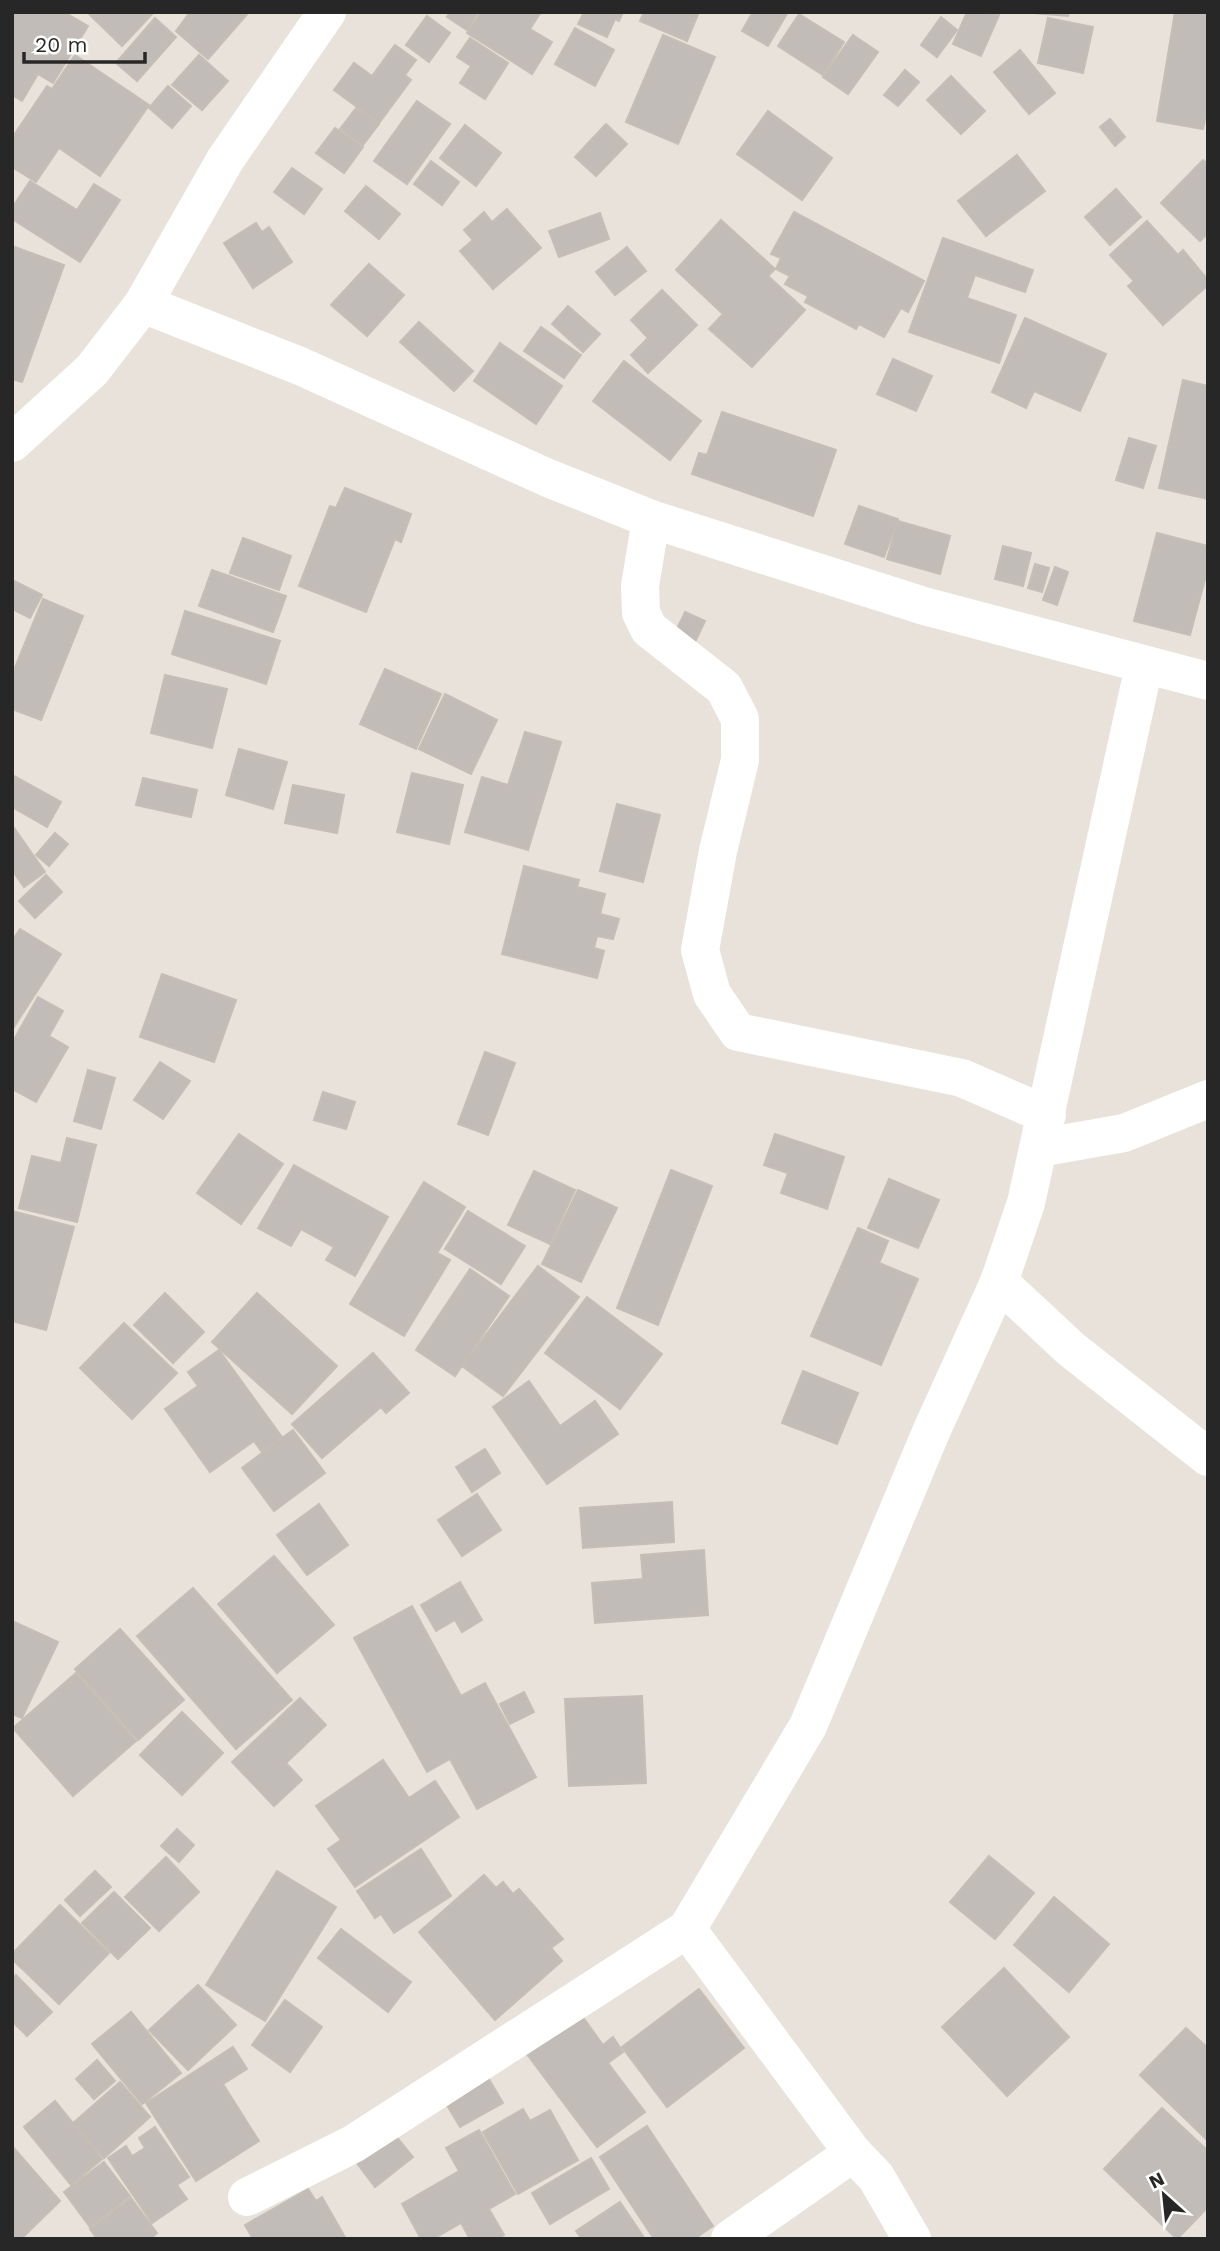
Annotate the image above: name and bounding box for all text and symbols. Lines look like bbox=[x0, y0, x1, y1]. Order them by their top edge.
scale bar bbox=[24, 21, 145, 65]
text: 20 m bbox=[35, 32, 87, 57]
north arrow bbox=[1129, 2160, 1199, 2230]
text: N bbox=[1145, 2167, 1168, 2194]

